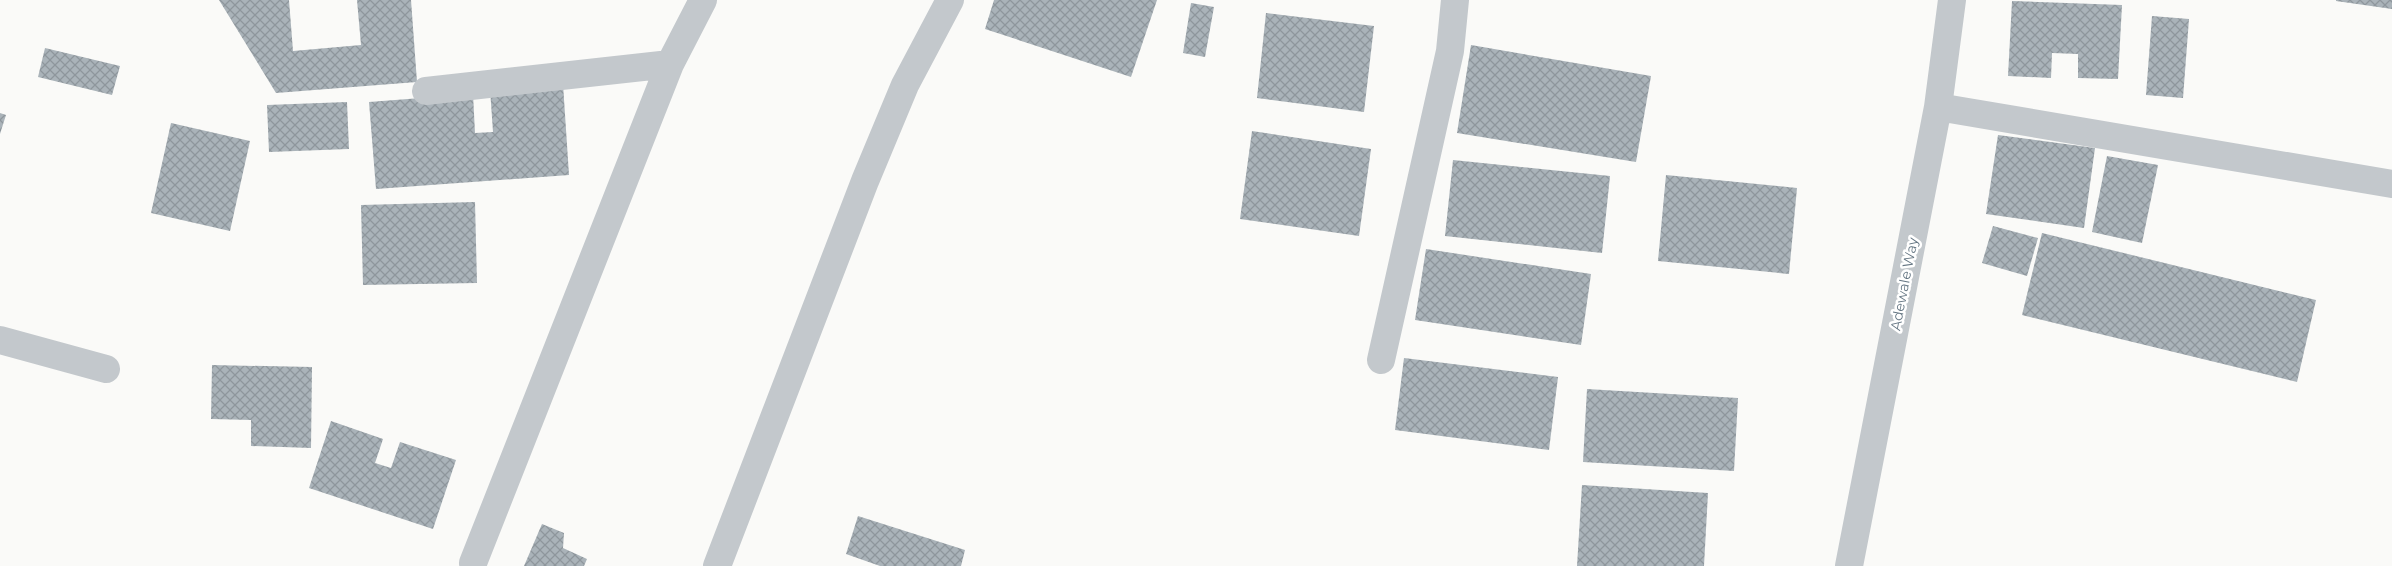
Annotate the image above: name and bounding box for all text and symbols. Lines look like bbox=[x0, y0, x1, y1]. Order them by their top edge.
street label: Adewale Way bbox=[1886, 236, 1922, 332]

